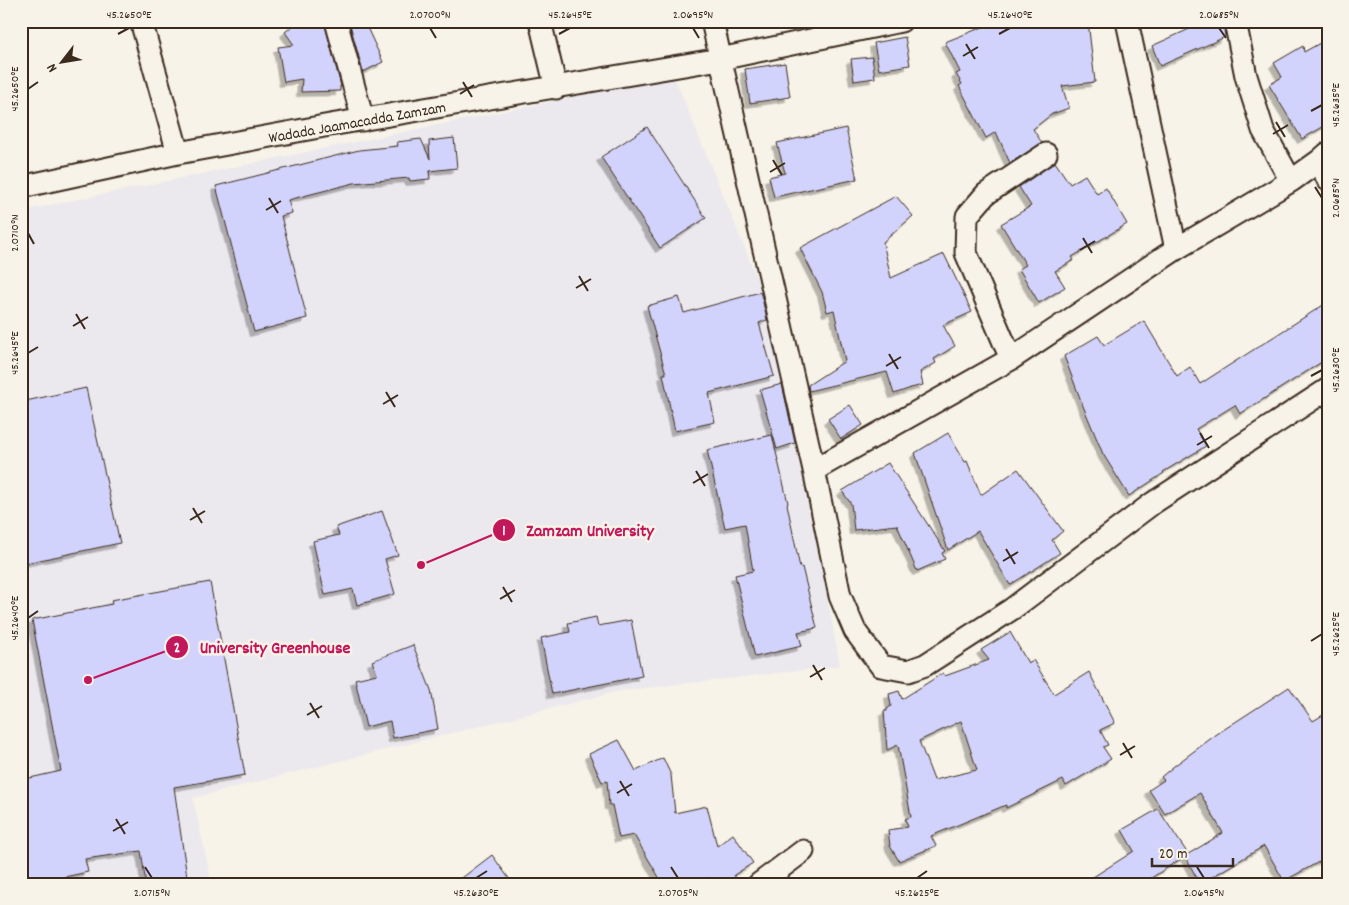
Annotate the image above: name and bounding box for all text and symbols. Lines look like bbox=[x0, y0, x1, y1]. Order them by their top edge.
text: 45.2650°E bbox=[106, 7, 152, 24]
text: 2.0700°N bbox=[409, 7, 451, 24]
text: 45.2645°E bbox=[548, 7, 592, 24]
text: 2.0695°N bbox=[673, 7, 713, 24]
text: 45.2640°E bbox=[988, 7, 1033, 24]
text: 2.0685°N bbox=[1199, 7, 1239, 24]
north arrow bbox=[38, 38, 88, 88]
text: N bbox=[42, 59, 63, 76]
text: 45.2650°E bbox=[7, 66, 24, 112]
text: 45.2635°E bbox=[1328, 83, 1345, 127]
street label: Wadada Jaamacadda Zamzam bbox=[267, 97, 448, 150]
text: 2.0685°N bbox=[1328, 178, 1345, 218]
text: 2.0710°N bbox=[7, 214, 24, 252]
text: 45.2645°E bbox=[7, 331, 24, 375]
text: 45.2630°E bbox=[1328, 347, 1345, 392]
callout: Zamzam University bbox=[491, 514, 664, 547]
text: Zamzam University bbox=[526, 520, 655, 545]
text: 1 bbox=[502, 521, 506, 543]
text: 45.2640°E bbox=[7, 595, 24, 640]
text: 45.2625°E bbox=[1328, 612, 1345, 656]
callout: University Greenhouse bbox=[165, 630, 360, 663]
text: University Greenhouse bbox=[200, 637, 350, 662]
text: 2 bbox=[174, 638, 180, 660]
scale bar bbox=[1152, 835, 1233, 867]
text: 20 m bbox=[1159, 844, 1187, 866]
text: 2.0715°N bbox=[134, 885, 170, 902]
text: 45.2630°E bbox=[454, 885, 499, 902]
text: 2.0705°N bbox=[658, 885, 698, 902]
text: 45.2625°E bbox=[895, 885, 939, 902]
text: 2.0695°N bbox=[1184, 885, 1224, 902]

